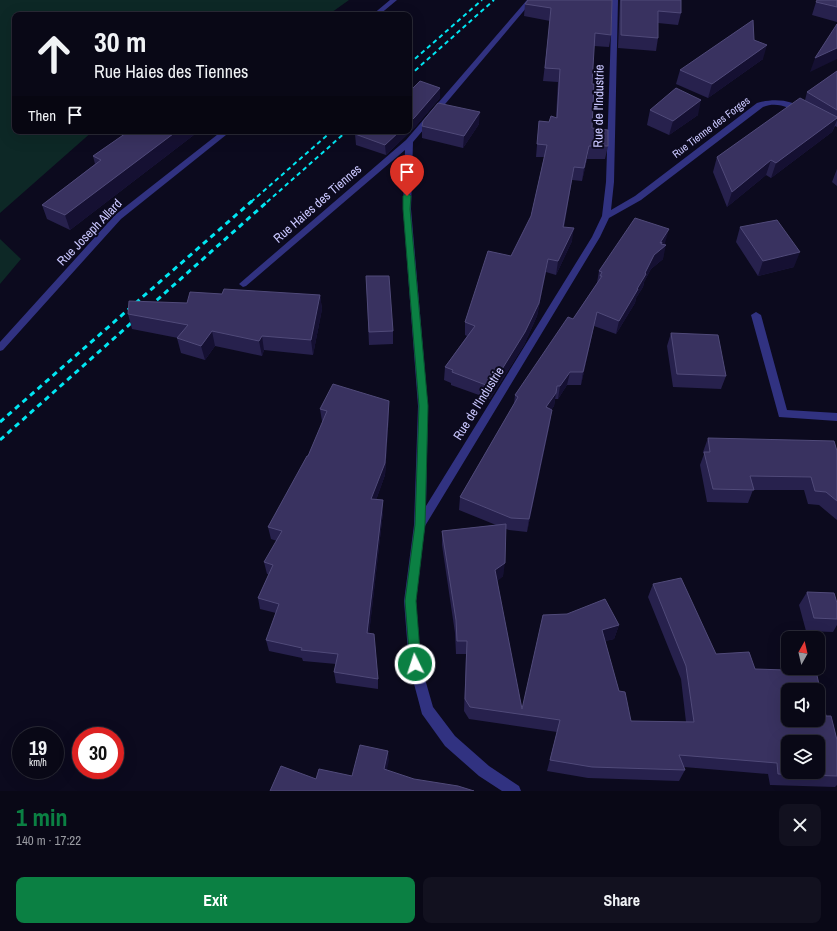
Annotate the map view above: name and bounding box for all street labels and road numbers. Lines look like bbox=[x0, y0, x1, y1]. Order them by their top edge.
street label: Rue de l'Industrie bbox=[589, 64, 608, 148]
street label: Rue Tienne des Forges bbox=[669, 93, 753, 161]
street label: Rue Haies des Tiennes bbox=[270, 160, 365, 246]
street label: Rue Joseph Allard bbox=[53, 195, 126, 269]
street label: Rue de l'Industrie bbox=[449, 363, 508, 443]

